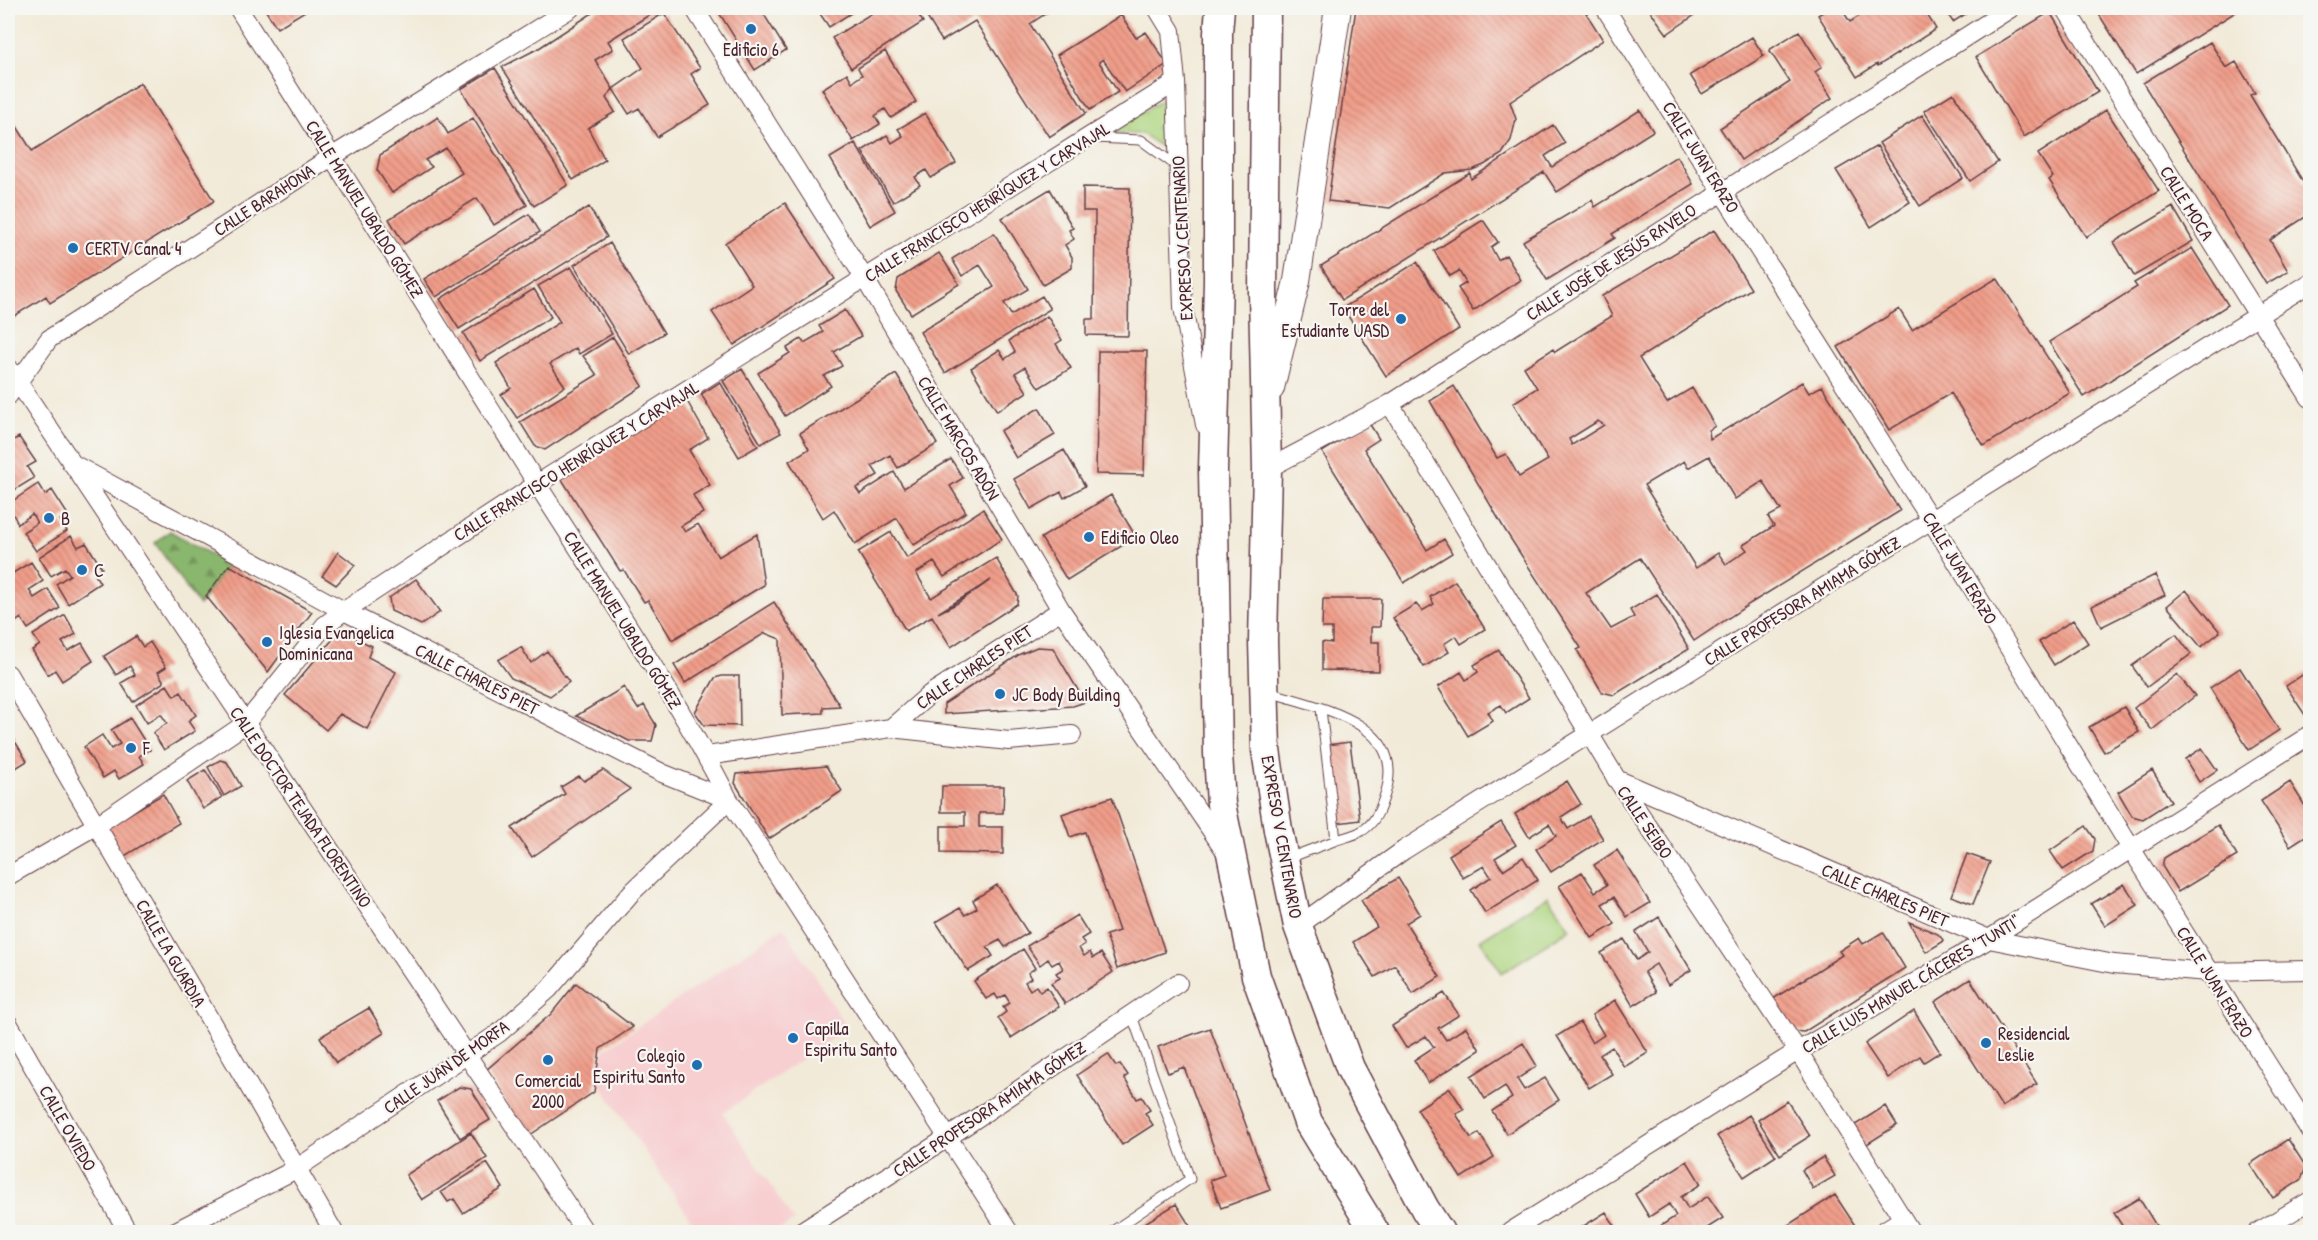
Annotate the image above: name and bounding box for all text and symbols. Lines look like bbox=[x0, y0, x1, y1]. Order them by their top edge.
marker: Edificio 6 bbox=[744, 22, 758, 36]
place label: Edificio 6 bbox=[723, 37, 779, 62]
street label: CALLE JUAN ERAZO bbox=[1657, 96, 1745, 218]
street label: CALLE MANUEL UBALDO GÓMEZ bbox=[300, 115, 430, 303]
street label: CALLE FRANCISCO HENRÍQUEZ Y CARVAJAL bbox=[860, 116, 1115, 288]
street label: EXPRESO V CENTENARIO bbox=[1165, 155, 1199, 321]
street label: CALLE BARAHONA bbox=[209, 158, 320, 242]
street label: CALLE MOCA bbox=[2154, 161, 2220, 245]
street label: CALLE JOSÉ DE JESÚS RAVELO bbox=[1521, 197, 1701, 327]
place label: CERTV Canal 4 bbox=[85, 236, 182, 261]
marker: CERTV Canal 4 bbox=[66, 241, 80, 255]
place label: Torre del Estudiante UASD bbox=[1281, 297, 1389, 343]
marker: Torre del Estudiante UASD bbox=[1394, 312, 1408, 326]
street label: CALLE MARCOS ADÓN bbox=[912, 371, 1006, 505]
street label: CALLE FRANCISCO HENRÍQUEZ Y CARVAJAL bbox=[449, 375, 704, 547]
place label: B bbox=[61, 506, 70, 531]
street label: CALLE JUAN ERAZO bbox=[1917, 507, 2003, 629]
marker: B bbox=[42, 511, 56, 525]
place label: Edificio Oleo bbox=[1101, 525, 1179, 550]
street label: CALLE MANUEL UBALDO GÓMEZ bbox=[558, 526, 688, 714]
marker: Edificio Oleo bbox=[1082, 530, 1096, 544]
street label: CALLE PROFESORA AMIAMA GÓMEZ bbox=[1699, 530, 1905, 672]
place label: C bbox=[94, 558, 104, 583]
marker: C bbox=[75, 563, 89, 577]
street label: CALLE CHARLES PIET bbox=[911, 618, 1038, 715]
place label: Iglesia Evangelica Dominicana bbox=[279, 620, 394, 666]
marker: Iglesia Evangelica Dominicana bbox=[260, 635, 274, 649]
street label: CALLE CHARLES PIET bbox=[411, 637, 544, 721]
place label: JC Body Building bbox=[1012, 682, 1120, 707]
marker: JC Body Building bbox=[993, 687, 1007, 701]
street label: CALLE DOCTOR TEJADA FLORENTINO bbox=[224, 701, 378, 913]
place label: F bbox=[142, 736, 151, 761]
marker: F bbox=[124, 741, 138, 755]
street label: EXPRESO V CENTENARIO bbox=[1255, 754, 1309, 920]
street label: CALLE SEIBO bbox=[1611, 780, 1679, 864]
street label: CALLE CHARLES PIET bbox=[1818, 857, 1953, 933]
street label: CALLE LA GUARDIA bbox=[130, 894, 212, 1012]
street label: CALLE LUIS MANUEL CÁCERES "TUNTI" bbox=[1797, 908, 2025, 1060]
street label: CALLE JUAN ERAZO bbox=[2171, 921, 2259, 1043]
street label: CALLE JUAN DE MORFA bbox=[378, 1014, 514, 1120]
place label: Capilla Espiritu Santo bbox=[805, 1016, 897, 1062]
place label: Residencial Leslie bbox=[1998, 1021, 2070, 1067]
marker: Capilla Espiritu Santo bbox=[786, 1031, 800, 1045]
street label: CALLE PROFESORA AMIAMA GÓMEZ bbox=[888, 1035, 1090, 1183]
marker: Residencial Leslie bbox=[1979, 1036, 1993, 1050]
place label: Colegio Espiritu Santo bbox=[593, 1043, 685, 1089]
marker: Comercial 2000 bbox=[541, 1053, 555, 1067]
marker: Colegio Espiritu Santo bbox=[690, 1058, 704, 1072]
place label: Comercial 2000 bbox=[515, 1068, 581, 1114]
street label: CALLE OVIEDO bbox=[33, 1081, 103, 1175]

